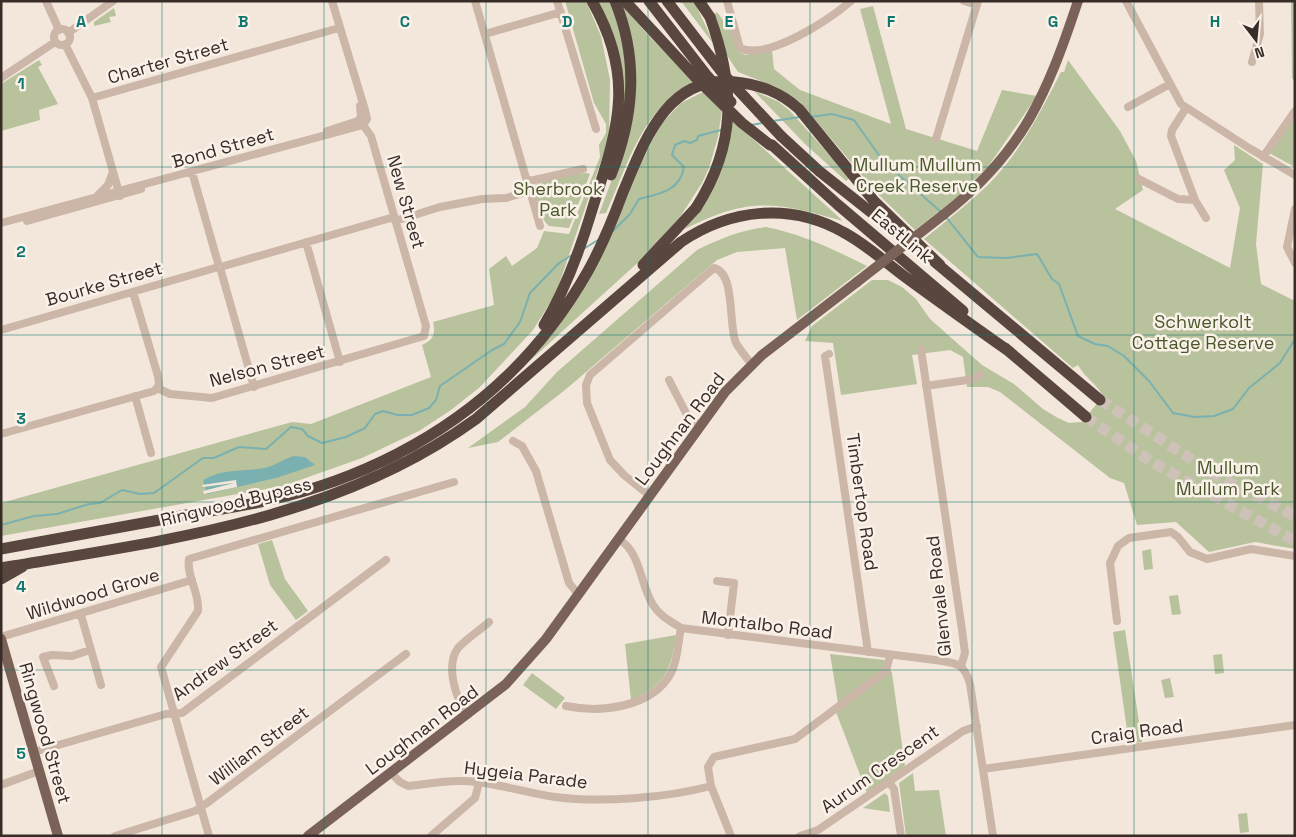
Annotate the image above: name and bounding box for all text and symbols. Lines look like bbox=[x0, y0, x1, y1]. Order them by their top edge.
text: A bbox=[76, 11, 86, 32]
text: B bbox=[238, 11, 248, 32]
text: C bbox=[400, 11, 410, 32]
text: D bbox=[562, 11, 572, 32]
text: E bbox=[725, 11, 734, 32]
text: F bbox=[887, 11, 896, 32]
text: G bbox=[1048, 11, 1058, 32]
text: H bbox=[1210, 11, 1220, 32]
north arrow bbox=[1231, 15, 1281, 65]
street label: Charter Street bbox=[105, 32, 231, 89]
text: N bbox=[1253, 43, 1267, 62]
text: 1 bbox=[17, 73, 25, 94]
street label: Bond Street bbox=[169, 122, 277, 173]
street label: New Street bbox=[382, 152, 431, 251]
park label: Mullum Mullum Creek Reserve bbox=[853, 153, 981, 197]
park label: Sherbrook Park bbox=[513, 177, 603, 221]
street label: EastLink bbox=[867, 203, 938, 268]
text: 2 bbox=[16, 241, 26, 262]
street label: Bourke Street bbox=[43, 256, 165, 311]
park label: Schwerkolt Cottage Reserve bbox=[1132, 310, 1274, 354]
street label: Nelson Street bbox=[207, 339, 327, 392]
street label: Loughnan Road bbox=[630, 368, 730, 490]
text: 3 bbox=[16, 408, 26, 429]
street label: Timbertop Road bbox=[841, 432, 884, 572]
park label: Mullum Mullum Park bbox=[1176, 456, 1280, 500]
street label: Ringwood Bypass bbox=[158, 472, 314, 531]
street label: Glenvale Road bbox=[921, 535, 956, 658]
street label: Wildwood Grove bbox=[24, 562, 162, 625]
text: 4 bbox=[16, 576, 26, 597]
street label: Montalbo Road bbox=[700, 605, 834, 644]
street label: Andrew Street bbox=[167, 614, 282, 706]
street label: Ringwood Street bbox=[14, 659, 77, 806]
street label: Loughnan Road bbox=[361, 680, 483, 780]
street label: William Street bbox=[204, 701, 313, 791]
street label: Craig Road bbox=[1089, 714, 1185, 749]
street label: Aurum Crescent bbox=[816, 719, 943, 818]
text: 5 bbox=[16, 743, 26, 764]
street label: Hygeia Parade bbox=[463, 756, 589, 793]

